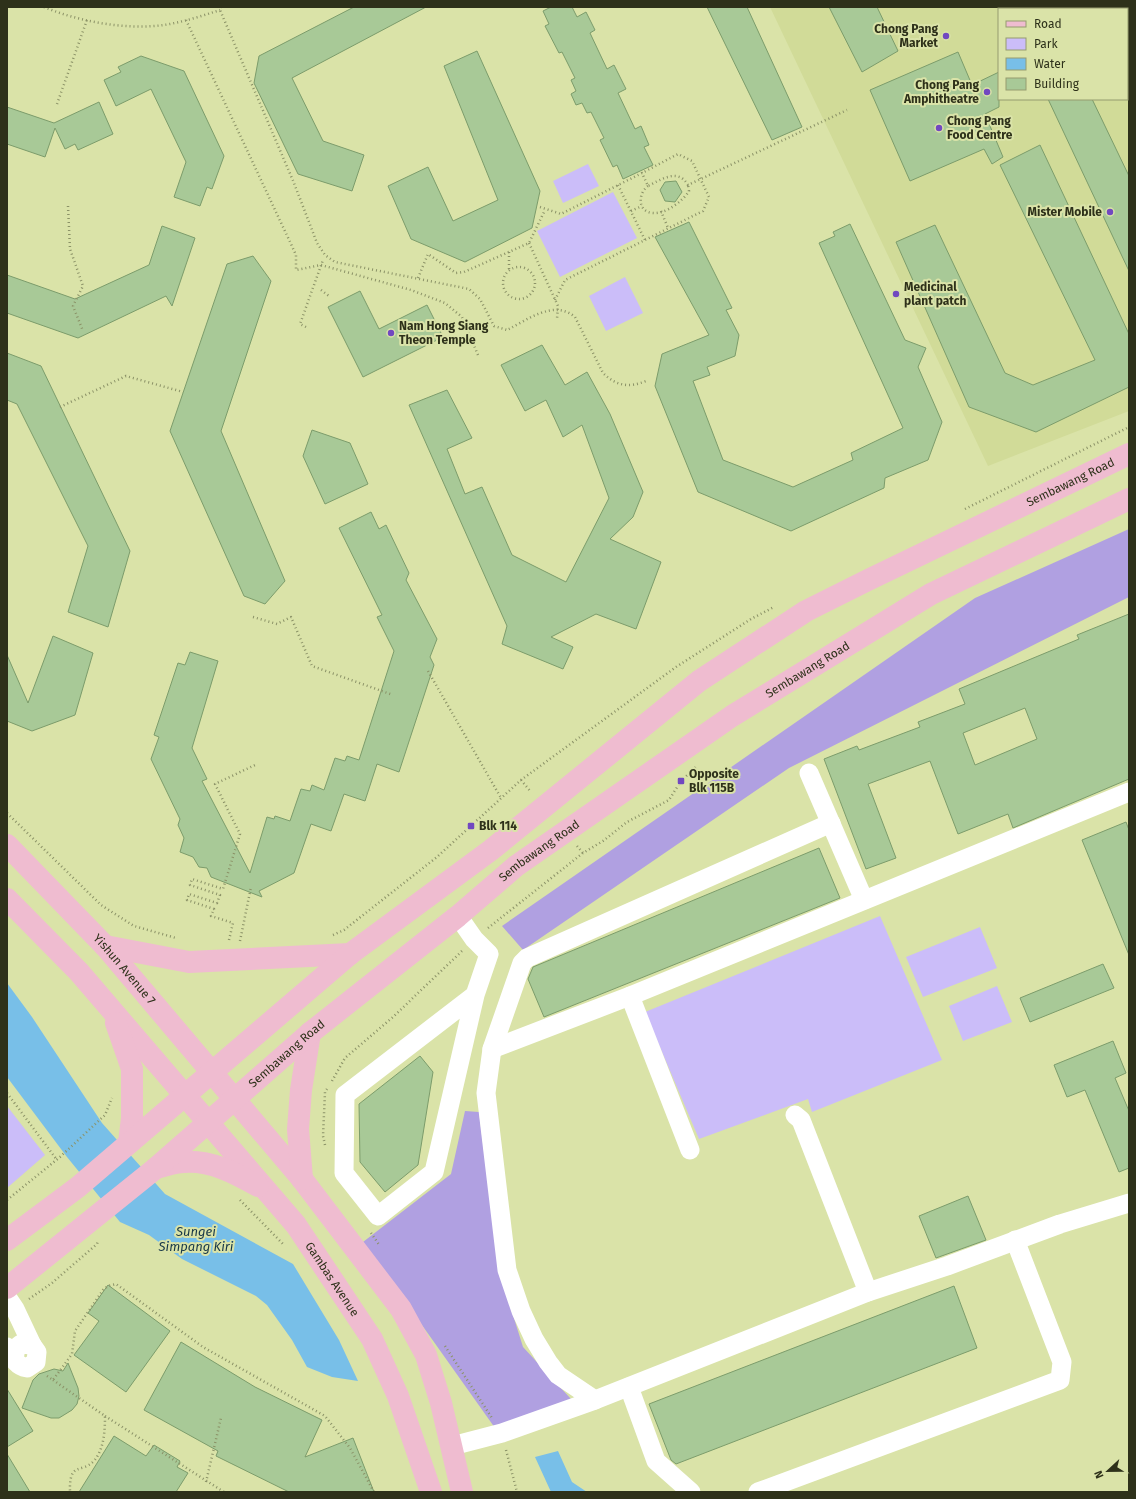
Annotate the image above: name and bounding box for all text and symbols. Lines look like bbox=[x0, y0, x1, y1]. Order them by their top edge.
legend bbox=[998, 8, 1128, 100]
text: Road bbox=[1034, 17, 1062, 31]
place label: Chong Pang Market bbox=[874, 22, 938, 50]
marker: Chong Pang Market bbox=[941, 31, 951, 41]
text: Park bbox=[1034, 37, 1058, 51]
text: Water bbox=[1034, 57, 1066, 71]
text: Building bbox=[1034, 77, 1080, 91]
place label: Chong Pang Amphitheatre bbox=[903, 78, 979, 106]
marker: Chong Pang Amphitheatre bbox=[982, 87, 992, 97]
place label: Chong Pang Food Centre bbox=[947, 114, 1013, 142]
marker: Chong Pang Food Centre bbox=[934, 123, 944, 133]
place label: Mister Mobile bbox=[1028, 205, 1102, 219]
marker: Mister Mobile bbox=[1105, 207, 1115, 217]
place label: Medicinal plant patch bbox=[904, 280, 966, 308]
marker: Medicinal plant patch bbox=[891, 289, 901, 299]
place label: Nam Hong Siang Theon Temple bbox=[399, 319, 489, 347]
marker: Nam Hong Siang Theon Temple bbox=[386, 328, 396, 338]
street label: Sembawang Road bbox=[1024, 455, 1117, 509]
street label: Sembawang Road bbox=[763, 639, 852, 701]
place label: Opposite Blk 115B bbox=[689, 767, 739, 795]
marker: Opposite Blk 115B bbox=[676, 776, 686, 786]
street label: Sembawang Road bbox=[496, 817, 582, 885]
place label: Blk 114 bbox=[479, 819, 517, 833]
marker: Blk 114 bbox=[466, 821, 476, 831]
street label: Yishun Avenue 7 bbox=[90, 931, 158, 1007]
street label: Sembawang Road bbox=[246, 1017, 328, 1090]
water label: Sungei Simpang Kiri bbox=[158, 1224, 234, 1254]
street label: Gambas Avenue bbox=[302, 1239, 362, 1319]
north arrow bbox=[1088, 1451, 1128, 1491]
text: N bbox=[1092, 1469, 1107, 1480]

